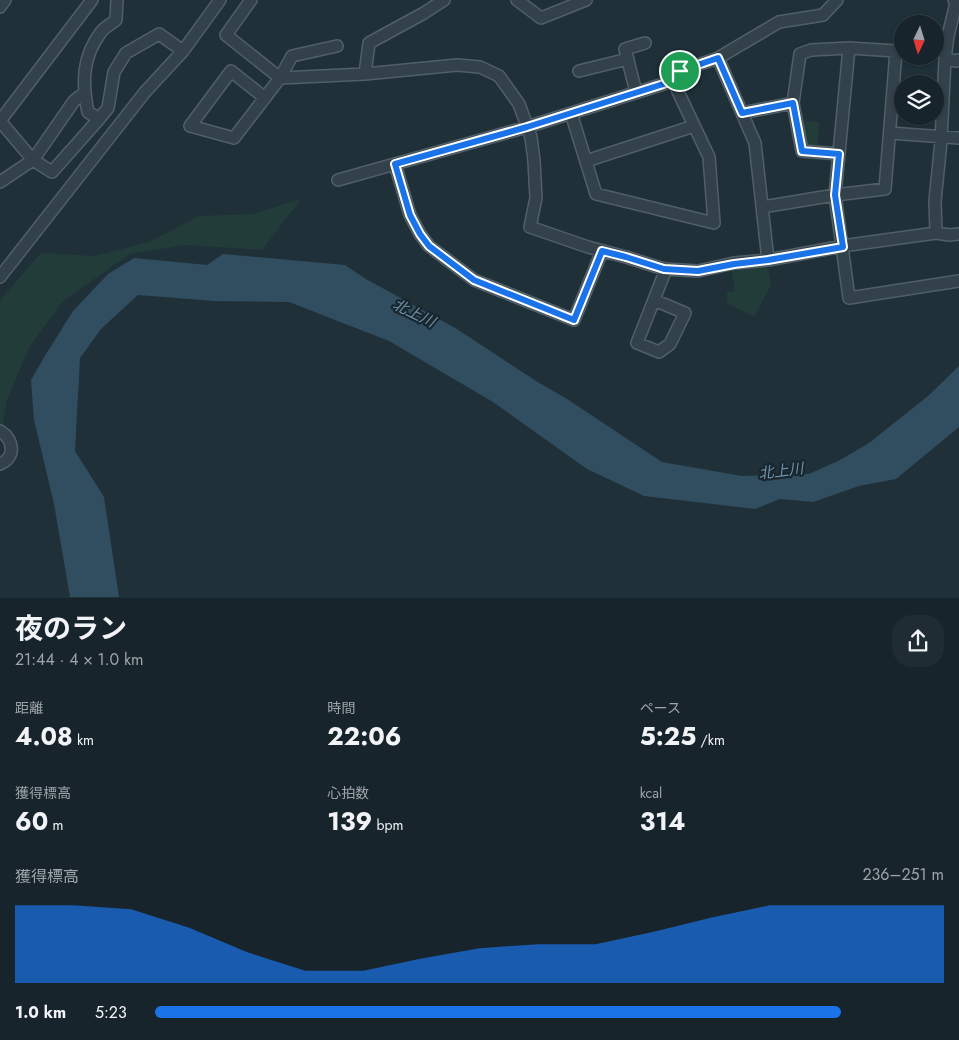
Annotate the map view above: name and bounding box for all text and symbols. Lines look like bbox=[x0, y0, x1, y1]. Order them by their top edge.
north arrow bbox=[894, 15, 944, 65]
map controls bbox=[894, 15, 944, 125]
pin bbox=[659, 50, 701, 92]
icon: arrive bbox=[666, 57, 694, 85]
button: layers bbox=[894, 75, 944, 125]
water label: 北上川 bbox=[389, 293, 441, 334]
water label: 北上川 bbox=[757, 457, 807, 485]
text: 夜のラン bbox=[15, 608, 127, 649]
button: share bbox=[892, 615, 944, 667]
text: 21:44 · 4 × 1.0 km bbox=[15, 648, 144, 671]
text: 距離 bbox=[15, 698, 43, 718]
text: 時間 bbox=[327, 698, 355, 718]
text: ペース bbox=[640, 698, 681, 718]
text: 4.08 bbox=[15, 718, 73, 754]
text: 22:06 bbox=[327, 718, 401, 754]
text: 5:25 bbox=[640, 718, 696, 754]
text: km bbox=[73, 730, 94, 750]
text: /km bbox=[696, 730, 725, 750]
text: 獲得標高 bbox=[15, 783, 71, 803]
text: 心拍数 bbox=[327, 783, 369, 803]
text: kcal bbox=[640, 783, 662, 803]
text: 60 bbox=[15, 803, 48, 839]
text: 139 bbox=[327, 803, 372, 839]
text: 314 bbox=[640, 803, 685, 839]
text: m bbox=[48, 815, 63, 835]
text: bpm bbox=[372, 815, 403, 835]
text: 236–251 m bbox=[862, 863, 944, 886]
text: 獲得標高 bbox=[15, 865, 79, 888]
text: 1.0 km bbox=[15, 1001, 66, 1024]
text: 5:23 bbox=[95, 1001, 127, 1024]

